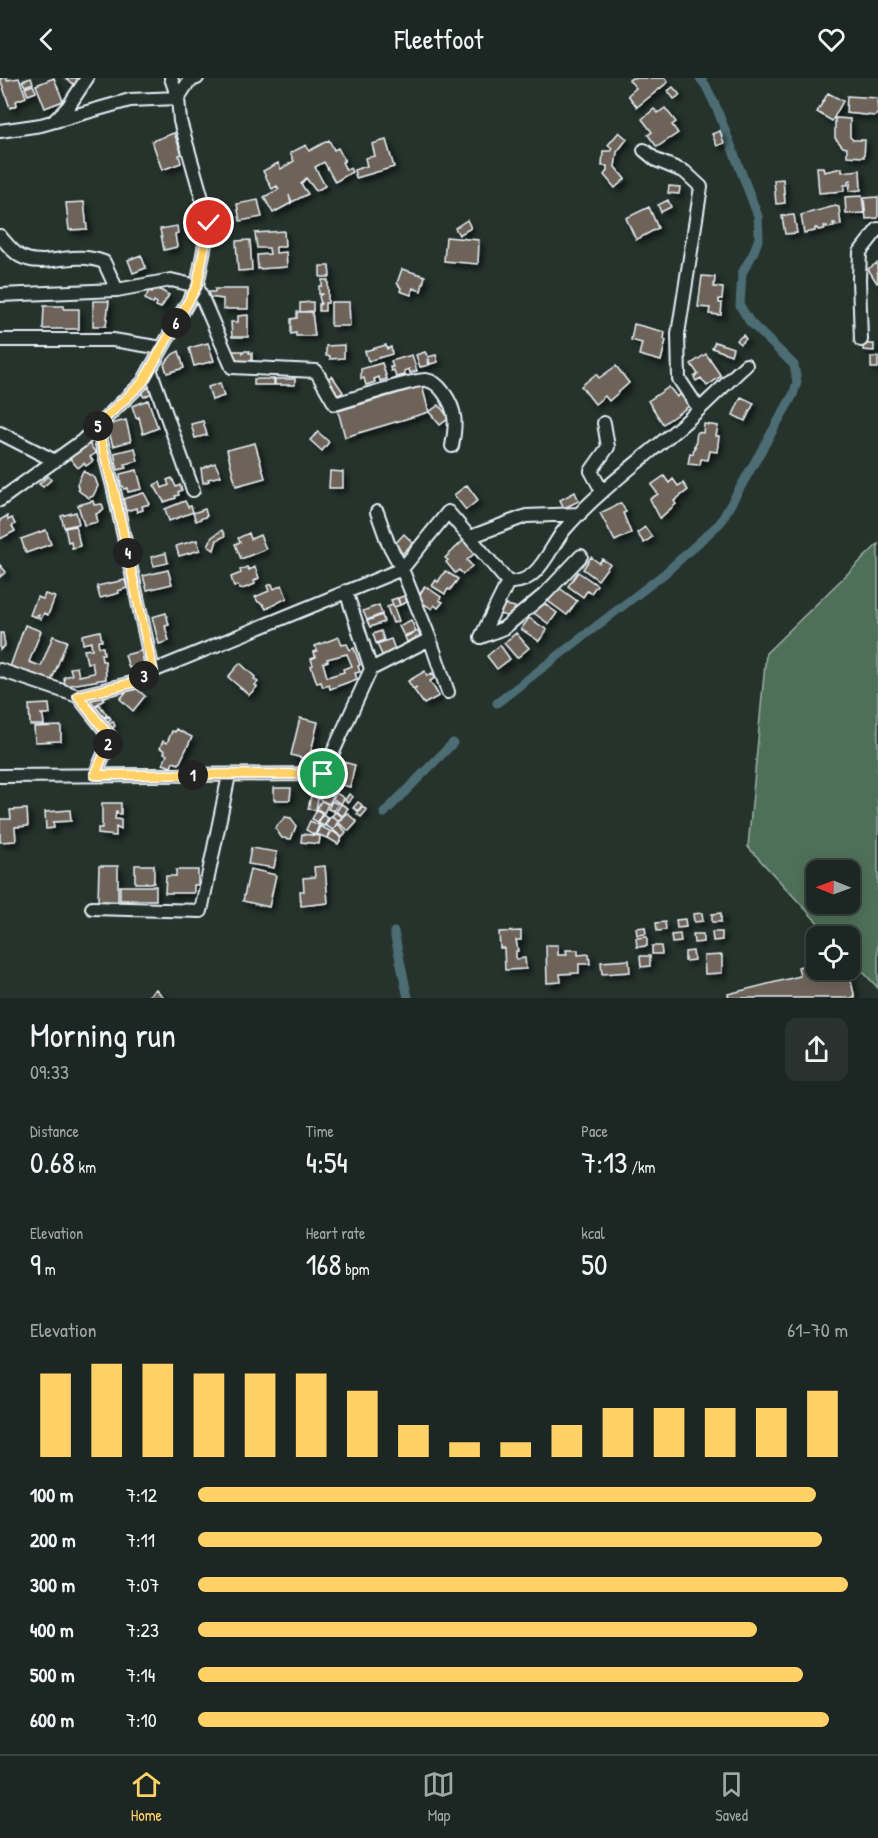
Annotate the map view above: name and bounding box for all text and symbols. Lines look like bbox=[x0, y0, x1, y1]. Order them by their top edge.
text: Fleetfoot bbox=[395, 21, 483, 57]
icon: back bbox=[30, 23, 63, 56]
icon: heart bbox=[815, 23, 848, 56]
pin bbox=[183, 197, 234, 248]
icon: check bbox=[192, 206, 225, 239]
pin: 6 bbox=[161, 308, 191, 338]
text: 6 bbox=[173, 312, 179, 334]
pin: 5 bbox=[83, 411, 113, 441]
text: 5 bbox=[95, 415, 101, 437]
pin: 4 bbox=[113, 538, 143, 568]
text: 4 bbox=[125, 542, 131, 564]
pin: 3 bbox=[129, 661, 159, 691]
text: 3 bbox=[140, 665, 148, 687]
pin: 2 bbox=[93, 729, 123, 759]
text: 2 bbox=[104, 733, 112, 755]
pin bbox=[297, 748, 348, 799]
icon: arrive bbox=[306, 757, 339, 790]
pin: 1 bbox=[178, 760, 208, 790]
text: 1 bbox=[190, 764, 196, 786]
north arrow bbox=[806, 860, 860, 914]
map controls bbox=[806, 860, 860, 980]
button: locate bbox=[806, 926, 860, 980]
text: Morning run bbox=[30, 1013, 176, 1057]
button: share bbox=[785, 1018, 848, 1081]
text: 09:33 bbox=[30, 1058, 69, 1085]
text: Distance bbox=[30, 1120, 79, 1142]
text: Time bbox=[306, 1120, 334, 1142]
text: Pace bbox=[581, 1120, 608, 1142]
text: 0.68 bbox=[30, 1142, 75, 1182]
text: 4:54 bbox=[306, 1142, 348, 1182]
text: 7:13 bbox=[581, 1142, 627, 1182]
text: km bbox=[75, 1156, 96, 1178]
text: /km bbox=[627, 1156, 655, 1178]
text: Elevation bbox=[30, 1222, 83, 1244]
text: Heart rate bbox=[306, 1222, 365, 1244]
text: kcal bbox=[581, 1222, 605, 1244]
text: 9 bbox=[30, 1244, 41, 1284]
text: 168 bbox=[306, 1244, 342, 1284]
text: 50 bbox=[581, 1244, 607, 1284]
text: m bbox=[41, 1258, 56, 1280]
text: bpm bbox=[342, 1258, 370, 1280]
text: Elevation bbox=[30, 1316, 96, 1343]
text: 61–70 m bbox=[787, 1316, 848, 1343]
text: 100 m bbox=[30, 1481, 73, 1508]
text: 7:12 bbox=[126, 1481, 157, 1508]
text: 200 m bbox=[30, 1526, 75, 1553]
text: 7:11 bbox=[126, 1526, 155, 1553]
text: 300 m bbox=[30, 1571, 75, 1598]
text: 7:07 bbox=[126, 1571, 159, 1598]
text: 400 m bbox=[30, 1616, 74, 1643]
text: 7:23 bbox=[126, 1616, 159, 1643]
text: 500 m bbox=[30, 1661, 75, 1688]
text: 7:14 bbox=[126, 1661, 155, 1688]
text: 600 m bbox=[30, 1706, 74, 1733]
text: 7:10 bbox=[126, 1706, 157, 1733]
tab: Home bbox=[130, 1768, 163, 1826]
tab: Map bbox=[422, 1768, 455, 1826]
tab: Saved bbox=[715, 1768, 748, 1826]

